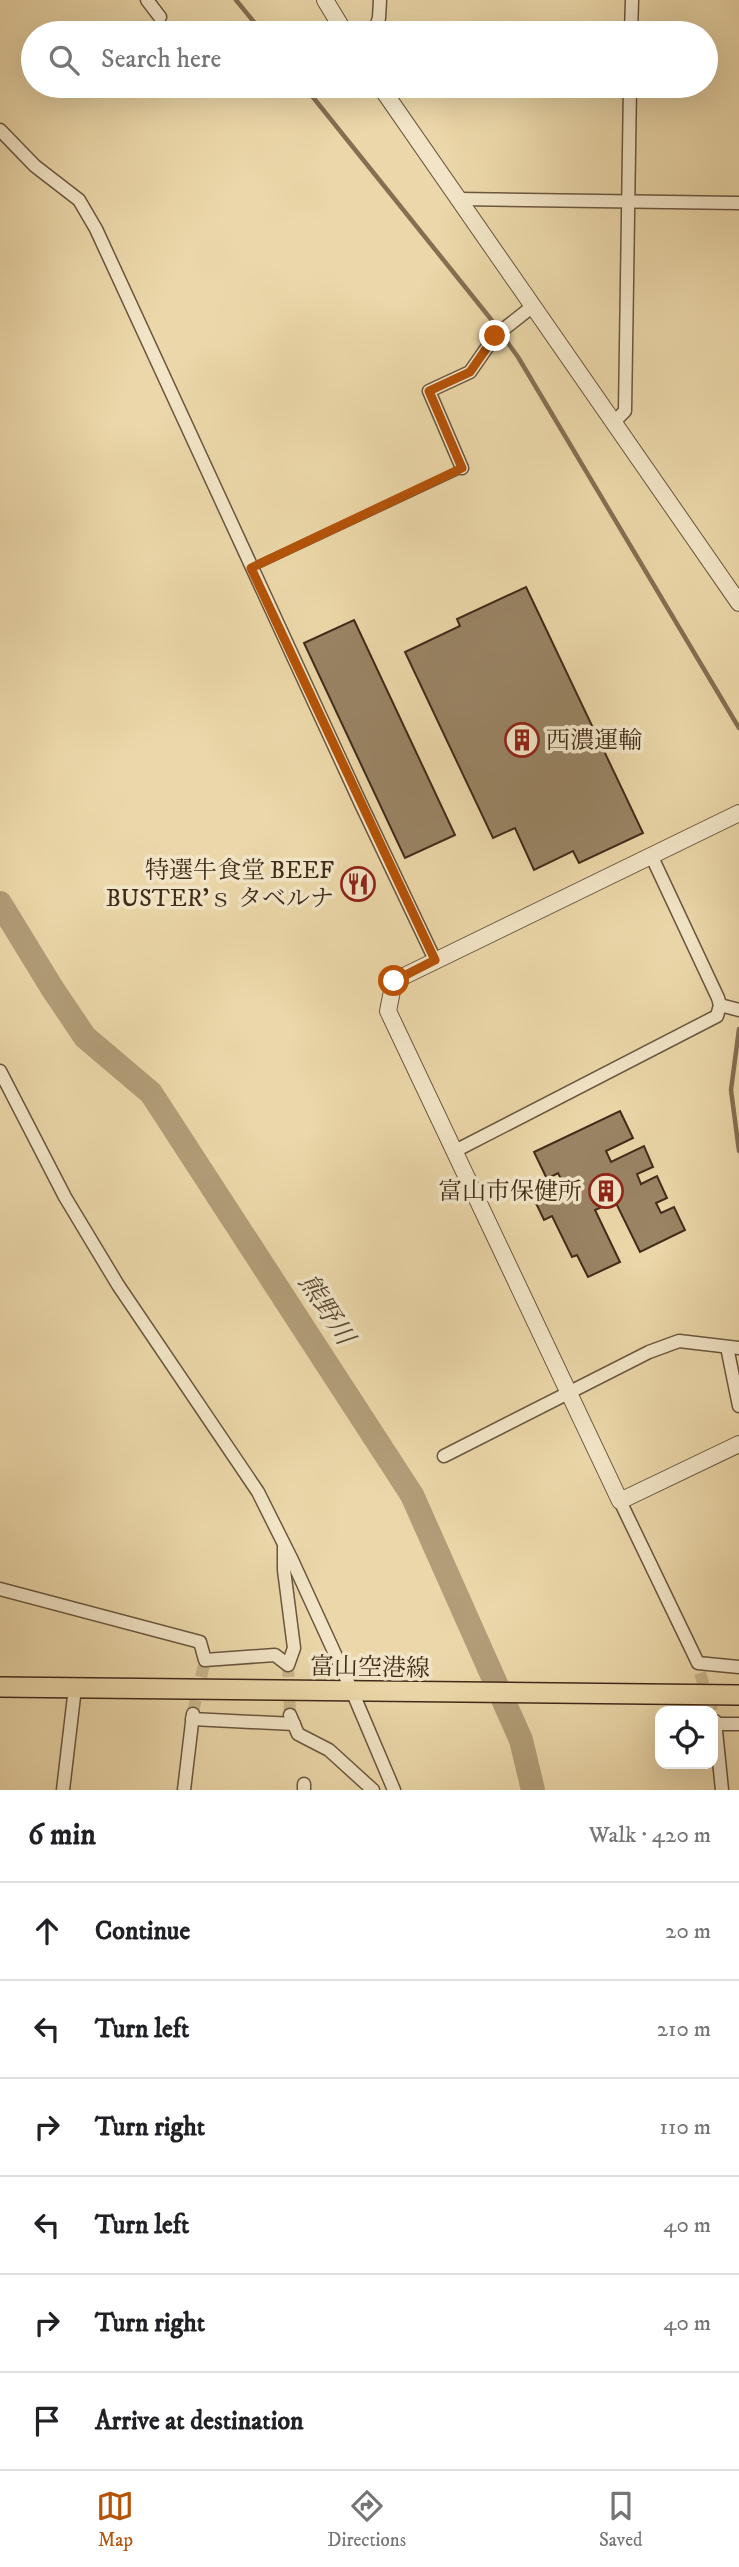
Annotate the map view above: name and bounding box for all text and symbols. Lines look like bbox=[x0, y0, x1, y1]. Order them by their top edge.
search box bbox=[21, 21, 718, 98]
icon: search bbox=[45, 41, 83, 79]
text: Search here bbox=[101, 43, 221, 76]
route end bbox=[479, 320, 510, 351]
building icon: 西濃運輸 bbox=[503, 721, 541, 759]
place label: 西濃運輸 bbox=[546, 726, 642, 756]
place label: 特選牛食堂 BEEF BUSTER'ｓ タベルナ bbox=[106, 856, 334, 914]
restaurant icon: 特選牛食堂 BEEF BUSTER'ｓ タベルナ bbox=[339, 865, 377, 903]
route start bbox=[378, 965, 409, 996]
building icon: 富山市保健所 bbox=[587, 1172, 625, 1210]
place label: 富山市保健所 bbox=[438, 1177, 582, 1207]
water label: 熊野川 bbox=[291, 1268, 362, 1354]
street label: 富山空港線 bbox=[310, 1652, 430, 1684]
map controls bbox=[655, 1706, 718, 1769]
button: locate bbox=[655, 1706, 718, 1769]
text: 6 min bbox=[28, 1817, 96, 1854]
text: Walk · 420 m bbox=[589, 1821, 711, 1850]
icon: ahead bbox=[28, 1912, 66, 1950]
text: Continue bbox=[95, 1915, 190, 1948]
text: 20 m bbox=[665, 1917, 711, 1946]
icon: left bbox=[28, 2010, 66, 2048]
text: Turn left bbox=[95, 2013, 189, 2046]
text: 210 m bbox=[657, 2015, 711, 2044]
icon: right bbox=[28, 2108, 66, 2146]
text: Turn right bbox=[95, 2111, 205, 2144]
text: 110 m bbox=[660, 2113, 711, 2142]
icon: left bbox=[28, 2206, 66, 2244]
text: Turn left bbox=[95, 2209, 189, 2242]
text: 40 m bbox=[663, 2211, 711, 2240]
icon: right bbox=[28, 2304, 66, 2342]
text: Turn right bbox=[95, 2307, 205, 2340]
text: 40 m bbox=[663, 2309, 711, 2338]
icon: arrive bbox=[28, 2402, 66, 2440]
text: Arrive at destination bbox=[95, 2405, 304, 2438]
tab: Map bbox=[96, 2487, 134, 2552]
tab: Directions bbox=[327, 2487, 406, 2552]
tab: Saved bbox=[599, 2487, 643, 2552]

